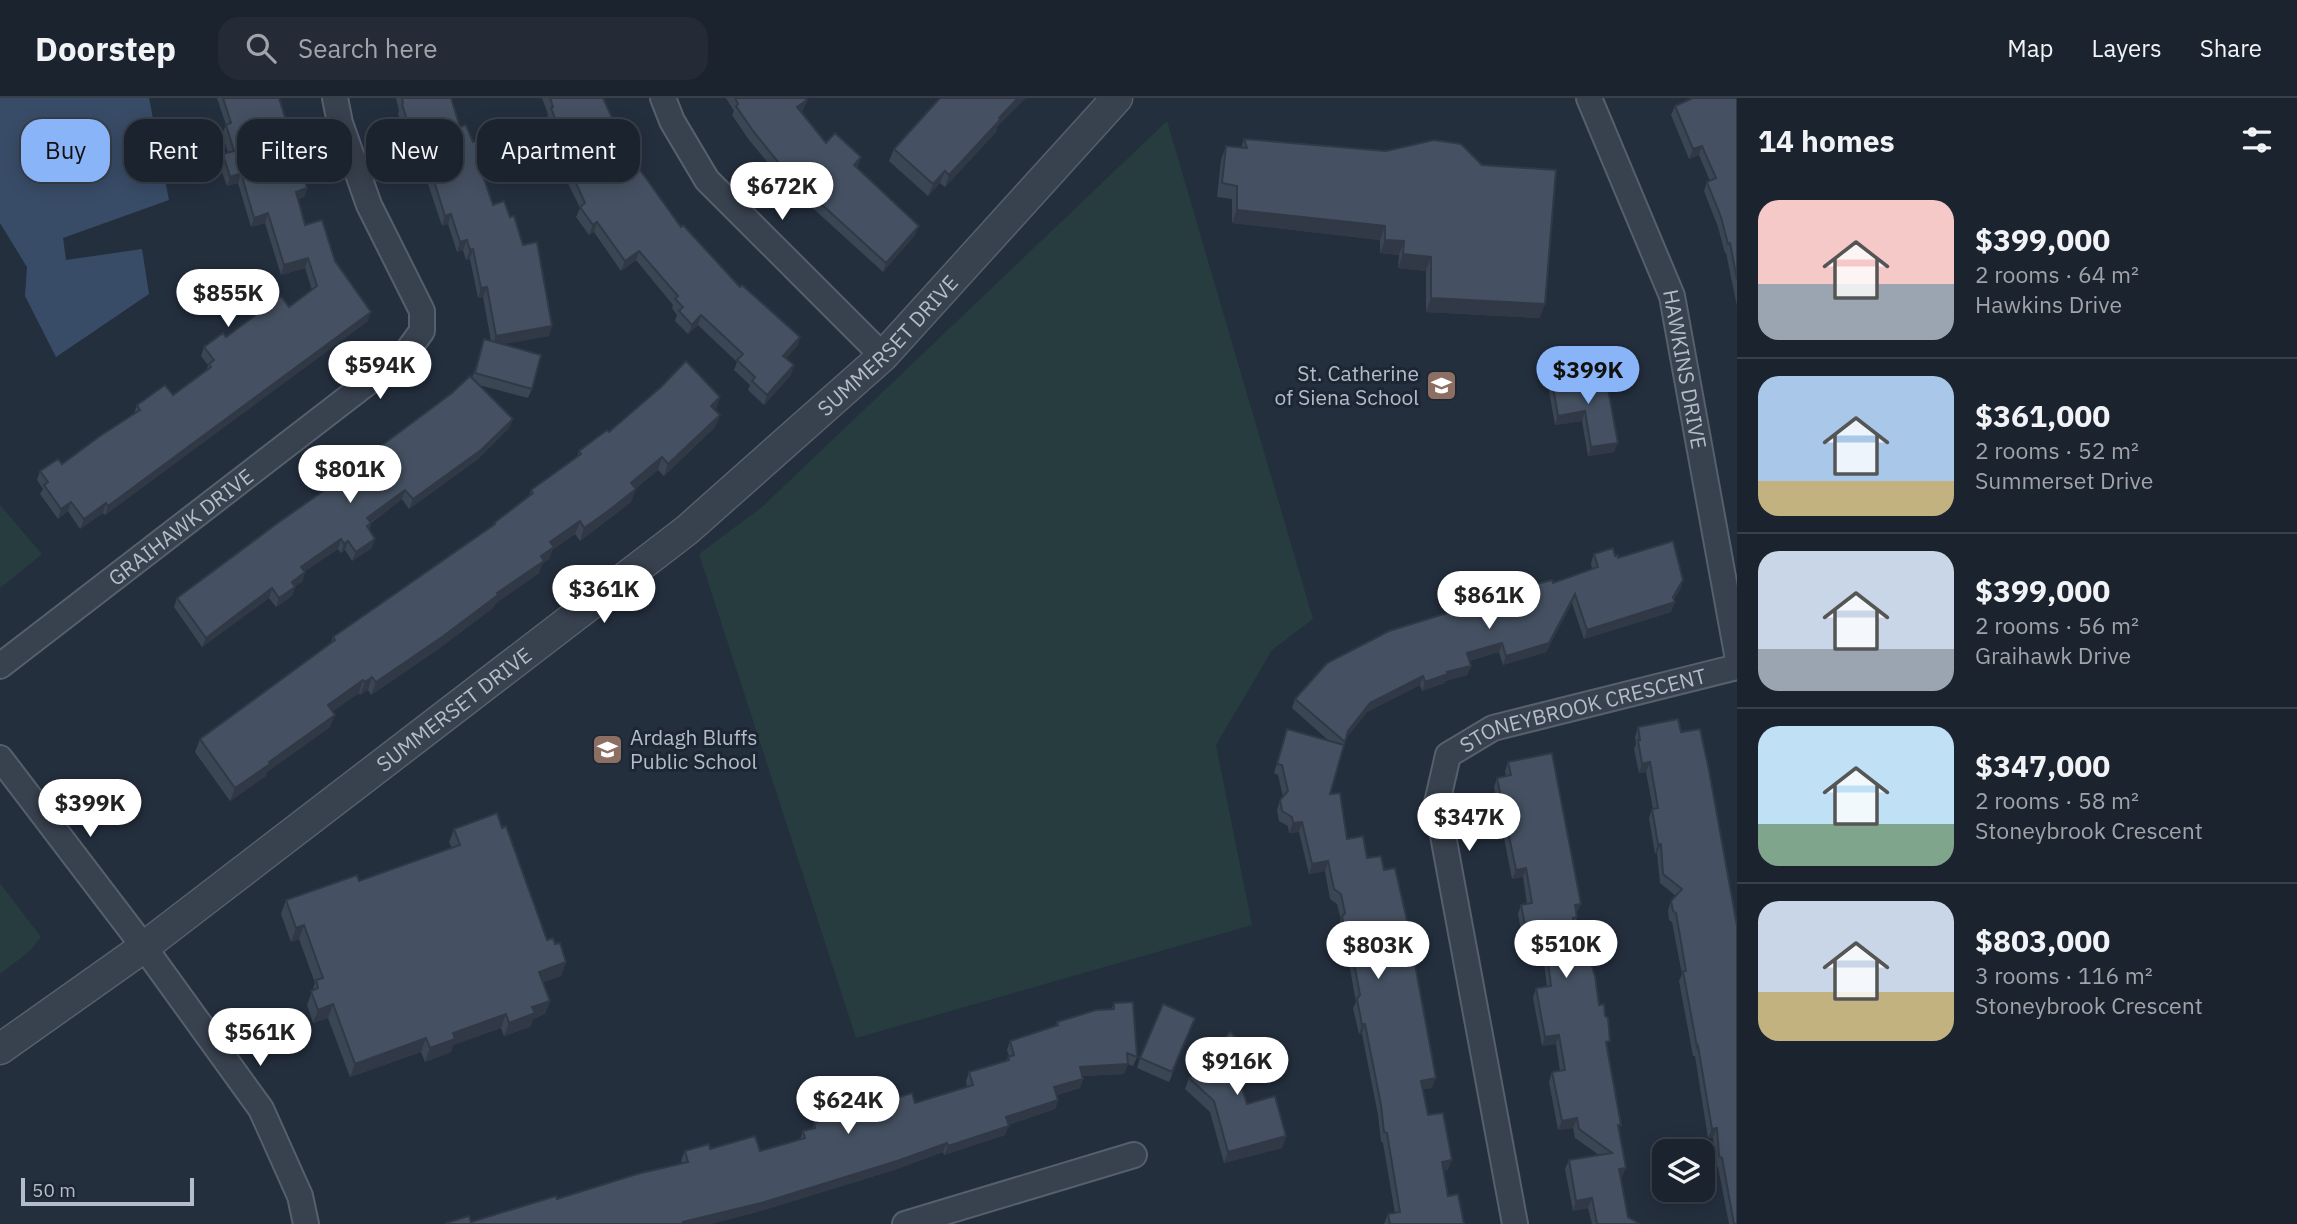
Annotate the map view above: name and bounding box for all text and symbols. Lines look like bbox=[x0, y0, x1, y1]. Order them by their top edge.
search box bbox=[218, 17, 708, 80]
text: Doorstep bbox=[35, 27, 176, 70]
icon: search bbox=[242, 29, 280, 67]
text: Search here bbox=[298, 31, 437, 65]
text: Map bbox=[2007, 32, 2054, 64]
text: Layers bbox=[2092, 32, 2162, 64]
text: Share bbox=[2200, 32, 2262, 64]
chip: Buy bbox=[21, 119, 110, 182]
chip: Rent bbox=[124, 119, 223, 182]
chip: Filters bbox=[237, 119, 352, 182]
chip: New bbox=[366, 119, 463, 182]
chip: Apartment bbox=[477, 119, 640, 182]
text: 14 homes bbox=[1758, 121, 1895, 160]
icon: filters bbox=[2238, 121, 2276, 159]
pin: $672K bbox=[733, 162, 831, 222]
text: $672K bbox=[746, 170, 818, 200]
text: $399,000 bbox=[1975, 220, 2110, 259]
icon: home bbox=[1814, 228, 1898, 312]
text: 2 rooms · 64 m² bbox=[1975, 259, 2139, 289]
street label: SUMMERSET DRIVE bbox=[811, 269, 964, 422]
pin: $855K bbox=[179, 270, 277, 329]
text: $855K bbox=[192, 277, 264, 307]
street label: HAWKINS DRIVE bbox=[1657, 287, 1713, 451]
text: Hawkins Drive bbox=[1975, 289, 2122, 319]
pin: $594K bbox=[331, 342, 429, 401]
pin: $399K bbox=[1539, 346, 1637, 406]
text: $594K bbox=[344, 349, 416, 379]
text: $399K bbox=[1552, 354, 1624, 384]
place label: St. Catherine of Siena School bbox=[1275, 359, 1419, 411]
school or university icon: St. Catherine of Siena School bbox=[1425, 368, 1459, 402]
text: $361,000 bbox=[1975, 396, 2110, 435]
icon: home bbox=[1814, 404, 1898, 488]
text: 2 rooms · 52 m² bbox=[1975, 435, 2139, 465]
pin: $801K bbox=[301, 446, 399, 505]
text: $801K bbox=[314, 453, 386, 483]
street label: GRAIHAWK DRIVE bbox=[102, 462, 259, 592]
text: Summerset Drive bbox=[1975, 465, 2153, 495]
pin: $361K bbox=[555, 566, 653, 625]
text: $399,000 bbox=[1975, 571, 2110, 610]
pin: $861K bbox=[1440, 572, 1538, 631]
text: $361K bbox=[568, 573, 640, 603]
text: $861K bbox=[1453, 579, 1525, 609]
icon: home bbox=[1814, 579, 1898, 663]
text: 2 rooms · 56 m² bbox=[1975, 610, 2139, 640]
text: Graihawk Drive bbox=[1975, 640, 2131, 670]
street label: SUMMERSET DRIVE bbox=[370, 641, 537, 778]
street label: STONEYBROOK CRESCENT bbox=[1454, 661, 1709, 759]
place label: Ardagh Bluffs Public School bbox=[630, 723, 758, 775]
school or university icon: Ardagh Bluffs Public School bbox=[590, 732, 624, 766]
text: $347,000 bbox=[1975, 746, 2110, 785]
icon: home bbox=[1814, 754, 1898, 838]
pin: $399K bbox=[41, 780, 139, 839]
text: 2 rooms · 58 m² bbox=[1975, 785, 2139, 815]
text: $399K bbox=[54, 787, 126, 817]
pin: $347K bbox=[1420, 794, 1518, 853]
text: $347K bbox=[1433, 801, 1505, 831]
text: Stoneybrook Crescent bbox=[1975, 815, 2203, 845]
pin: $510K bbox=[1517, 920, 1615, 980]
text: $803,000 bbox=[1975, 921, 2110, 960]
pin: $803K bbox=[1329, 922, 1427, 981]
text: $510K bbox=[1530, 928, 1602, 958]
text: $803K bbox=[1342, 929, 1414, 959]
icon: home bbox=[1814, 929, 1898, 1013]
text: 3 rooms · 116 m² bbox=[1975, 960, 2153, 990]
text: Stoneybrook Crescent bbox=[1975, 990, 2203, 1020]
pin: $561K bbox=[211, 1009, 309, 1068]
text: $561K bbox=[224, 1016, 296, 1046]
pin: $916K bbox=[1188, 1038, 1286, 1097]
text: $916K bbox=[1201, 1045, 1273, 1075]
pin: $624K bbox=[799, 1076, 897, 1136]
text: $624K bbox=[812, 1084, 884, 1114]
map controls bbox=[1652, 1139, 1715, 1202]
button: layers bbox=[1652, 1139, 1715, 1202]
scale bar bbox=[21, 1175, 194, 1207]
text: 50 m bbox=[32, 1178, 76, 1202]

